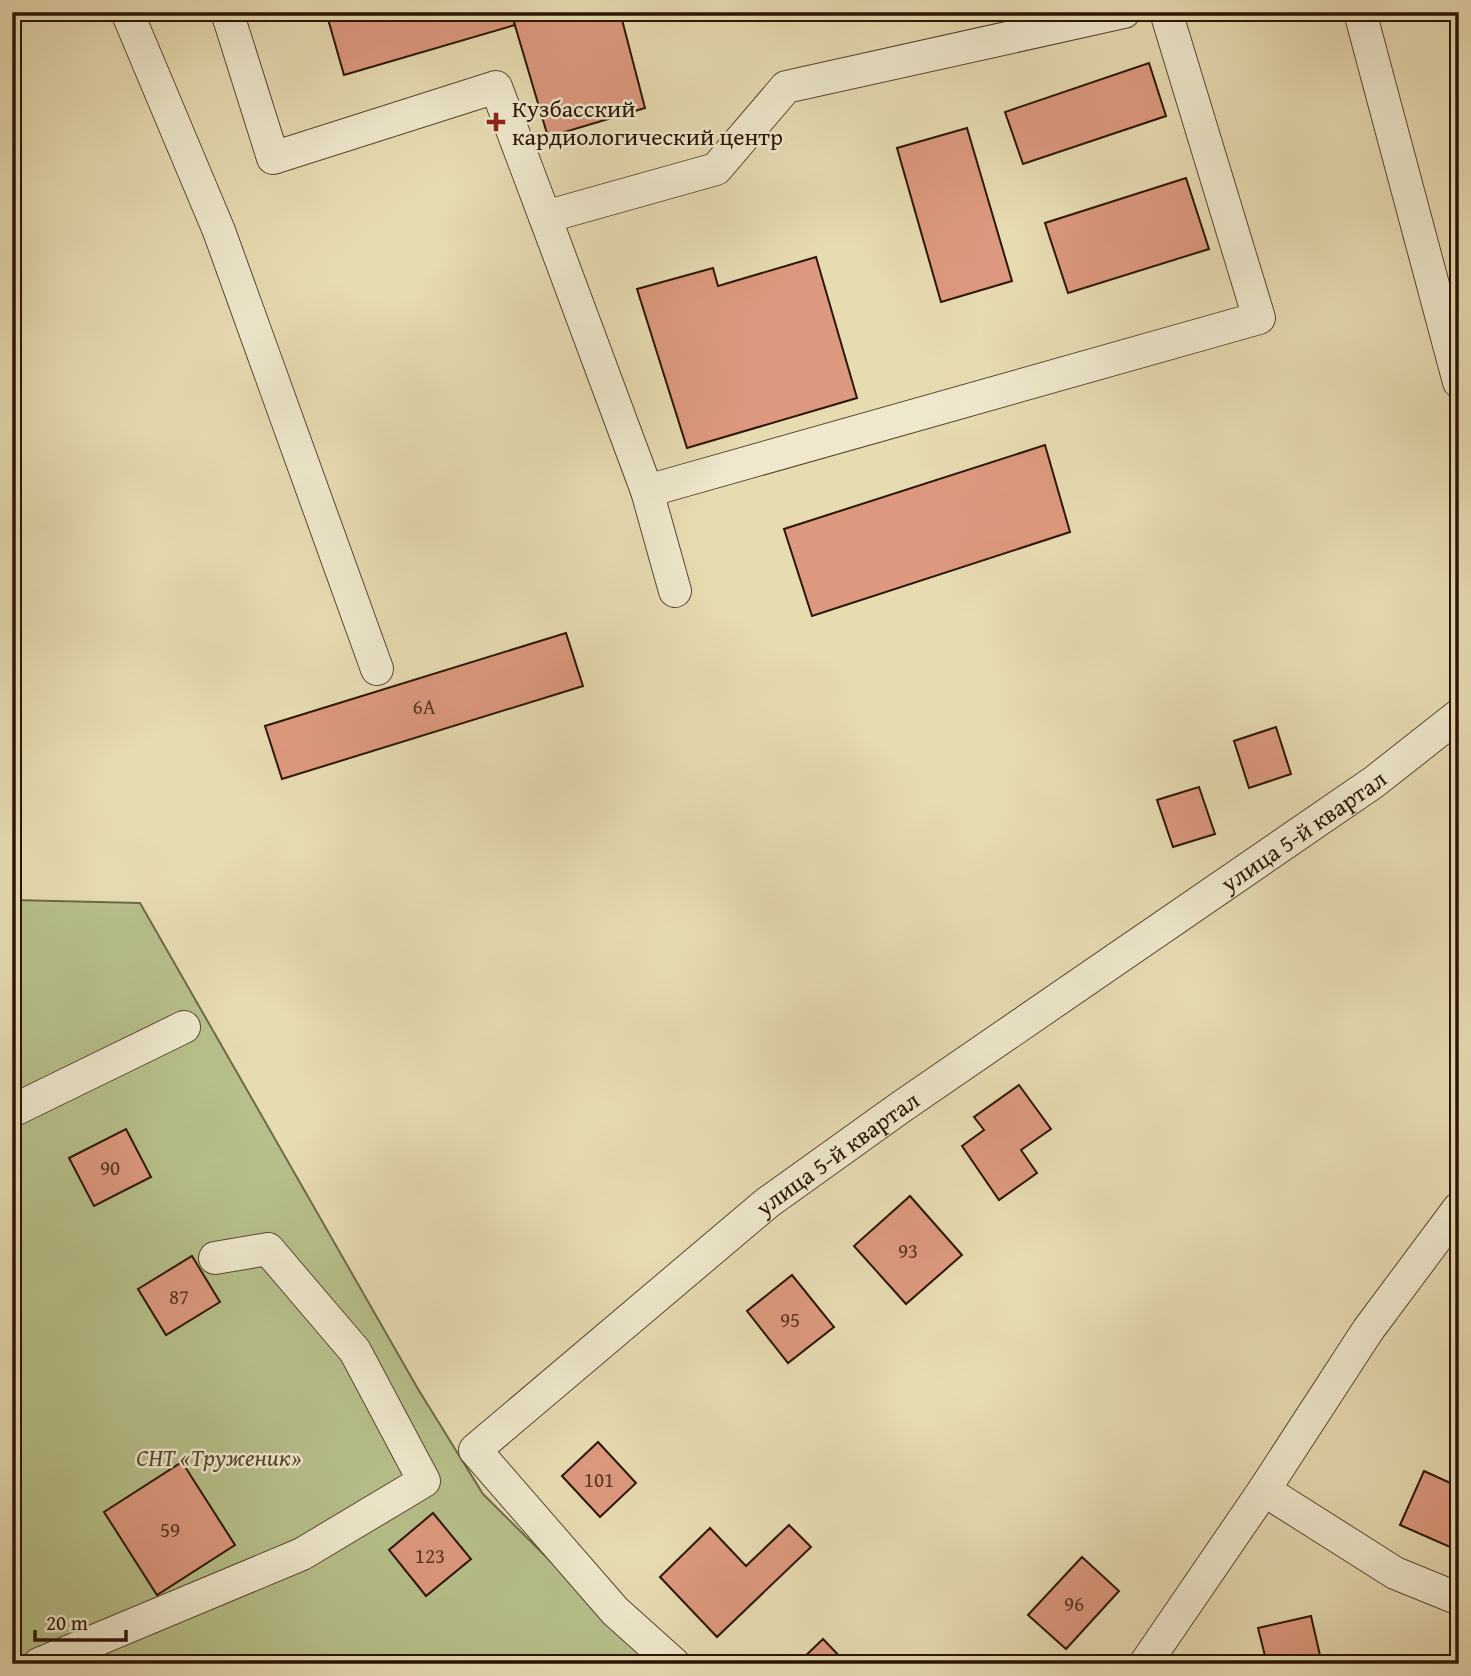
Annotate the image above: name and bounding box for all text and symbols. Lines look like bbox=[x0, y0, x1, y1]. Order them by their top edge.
place label: Кузбасский кардиологический центр bbox=[512, 91, 783, 154]
marker: Кузбасский кардиологический центр bbox=[486, 112, 506, 132]
house number: 6А bbox=[413, 691, 436, 722]
street label: улица 5-й квартал bbox=[1212, 761, 1394, 901]
street label: улица 5-й квартал bbox=[746, 1082, 926, 1224]
house number: 90 bbox=[100, 1152, 120, 1183]
house number: 93 bbox=[898, 1235, 918, 1266]
house number: 87 bbox=[169, 1281, 189, 1312]
house number: 95 bbox=[780, 1304, 800, 1335]
park label: СНТ «Труженик» bbox=[136, 1440, 302, 1475]
house number: 101 bbox=[584, 1464, 614, 1495]
house number: 59 bbox=[160, 1514, 180, 1545]
house number: 123 bbox=[415, 1540, 445, 1571]
house number: 96 bbox=[1064, 1588, 1084, 1619]
scale bar bbox=[35, 1599, 126, 1643]
text: 20 m bbox=[46, 1607, 88, 1638]

